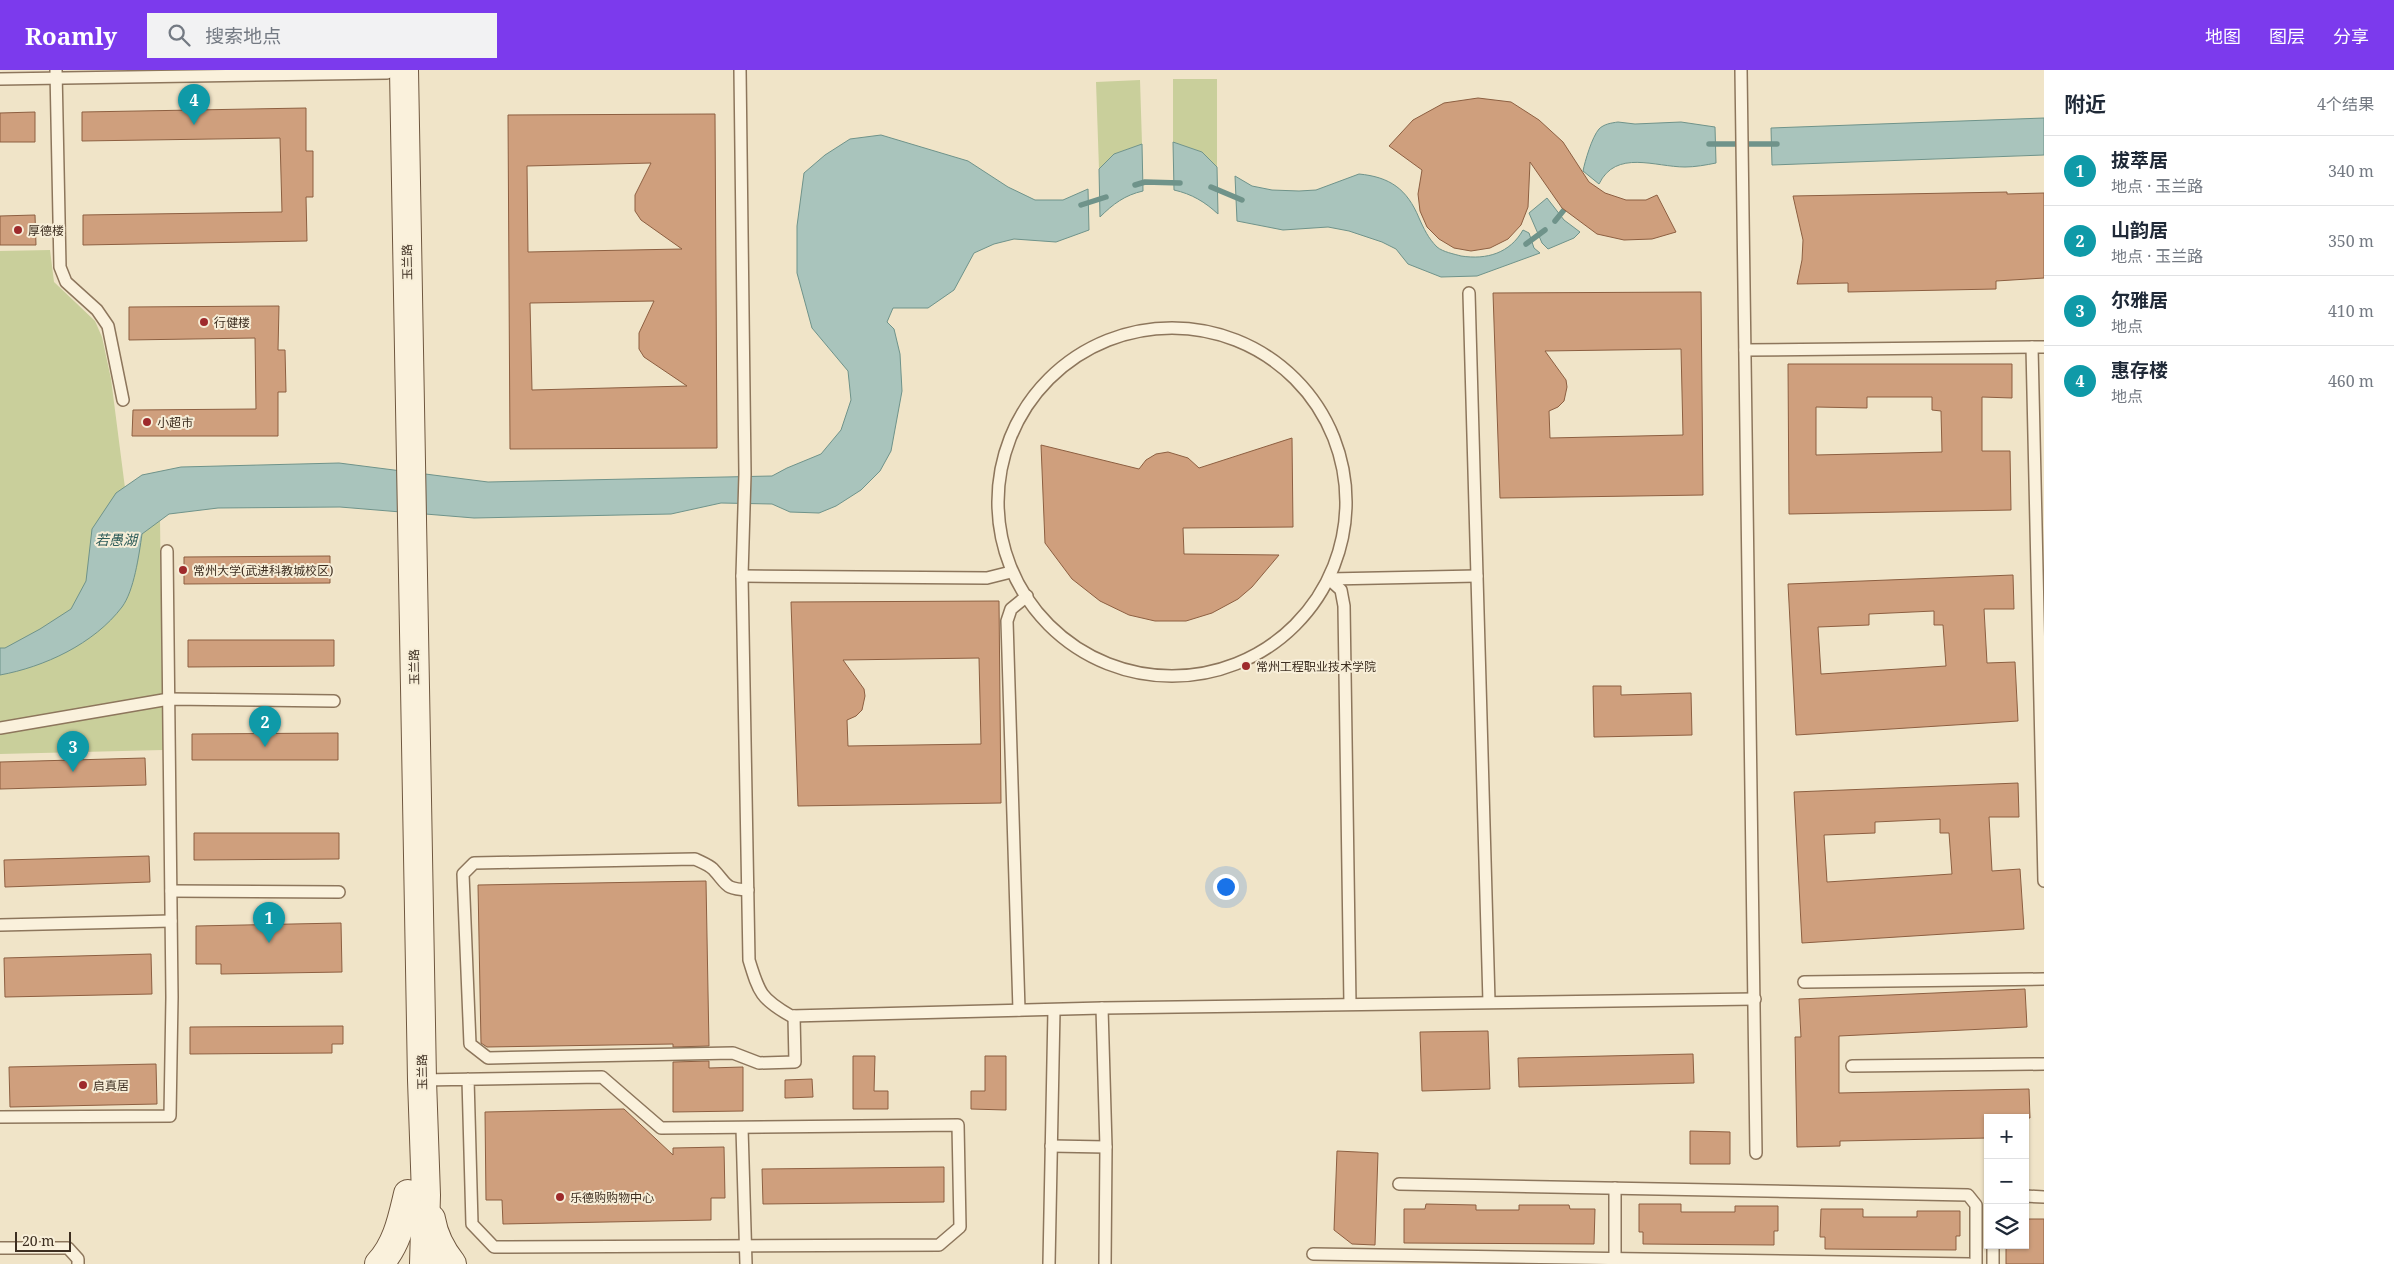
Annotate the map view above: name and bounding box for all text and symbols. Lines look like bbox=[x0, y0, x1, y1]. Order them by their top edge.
search box bbox=[147, 13, 497, 58]
text: Roamly bbox=[25, 19, 117, 52]
icon: search bbox=[165, 21, 193, 49]
text: 搜索地点 bbox=[205, 23, 281, 49]
text: 地图 bbox=[2205, 24, 2241, 48]
text: 图层 bbox=[2269, 24, 2305, 48]
text: 分享 bbox=[2333, 24, 2369, 48]
pin: 4 bbox=[178, 84, 210, 125]
text: 附近 bbox=[2064, 90, 2106, 118]
text: 4个结果 bbox=[2317, 93, 2374, 115]
text: 拔萃居 bbox=[2111, 147, 2168, 173]
text: 1 bbox=[2075, 160, 2085, 182]
text: 340 m bbox=[2328, 160, 2374, 182]
text: 地点 · 玉兰路 bbox=[2111, 175, 2203, 197]
text: 山韵居 bbox=[2111, 217, 2168, 243]
place label: 厚德楼 bbox=[28, 222, 64, 239]
marker: 厚德楼 bbox=[12, 224, 24, 236]
text: 2 bbox=[2075, 230, 2085, 252]
text: 350 m bbox=[2328, 230, 2374, 252]
street label: 玉兰路 bbox=[398, 244, 416, 280]
text: 地点 · 玉兰路 bbox=[2111, 245, 2203, 267]
text: 尔雅居 bbox=[2111, 287, 2168, 313]
text: 3 bbox=[2075, 300, 2085, 322]
text: 410 m bbox=[2328, 300, 2374, 322]
place label: 行健楼 bbox=[214, 314, 250, 331]
text: 地点 bbox=[2111, 315, 2143, 337]
marker: 行健楼 bbox=[198, 316, 210, 328]
text: 惠存楼 bbox=[2111, 357, 2168, 383]
text: 4 bbox=[2075, 370, 2085, 392]
text: 460 m bbox=[2328, 370, 2374, 392]
text: 地点 bbox=[2111, 385, 2143, 407]
place label: 小超市 bbox=[157, 414, 193, 431]
marker: 小超市 bbox=[141, 416, 153, 428]
water label: 若愚湖 bbox=[95, 530, 139, 549]
place label: 常州大学(武进科教城校区) bbox=[193, 562, 333, 579]
marker: 常州大学(武进科教城校区) bbox=[177, 564, 189, 576]
street label: 玉兰路 bbox=[405, 649, 423, 685]
place label: 常州工程职业技术学院 bbox=[1256, 658, 1376, 675]
marker: 常州工程职业技术学院 bbox=[1240, 660, 1252, 672]
pin: 2 bbox=[249, 706, 281, 747]
pin: 3 bbox=[57, 731, 89, 772]
your location bbox=[1213, 874, 1239, 900]
pin: 1 bbox=[253, 902, 285, 943]
street label: 玉兰路 bbox=[413, 1054, 431, 1090]
place label: 启真居 bbox=[93, 1077, 129, 1094]
marker: 启真居 bbox=[77, 1079, 89, 1091]
map controls bbox=[1984, 1114, 2029, 1249]
button: + bbox=[1984, 1114, 2029, 1159]
button: − bbox=[1984, 1159, 2029, 1204]
place label: 乐德购购物中心 bbox=[570, 1189, 654, 1206]
marker: 乐德购购物中心 bbox=[554, 1191, 566, 1203]
button: layers bbox=[1984, 1204, 2029, 1249]
scale bar bbox=[15, 1229, 71, 1252]
text: 20 m bbox=[22, 1231, 55, 1250]

